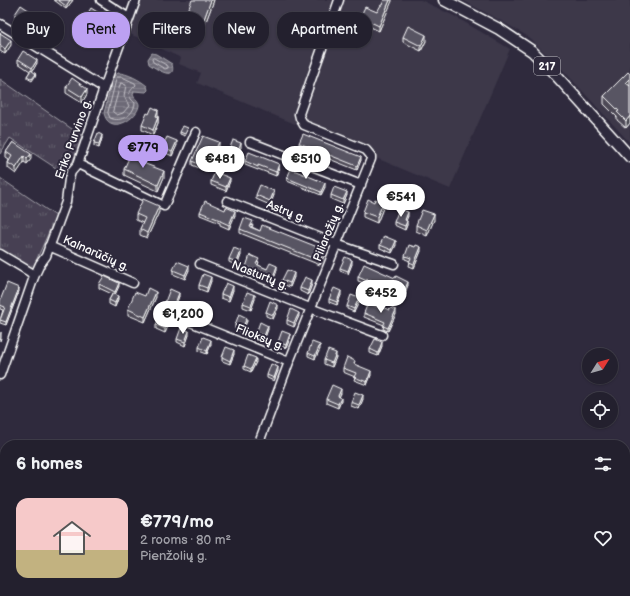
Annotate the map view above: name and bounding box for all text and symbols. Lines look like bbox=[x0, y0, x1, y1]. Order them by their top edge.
chip: Buy bbox=[12, 12, 64, 48]
chip: Rent bbox=[72, 12, 130, 48]
chip: Filters bbox=[138, 12, 205, 48]
chip: New bbox=[213, 12, 269, 48]
chip: Apartment bbox=[277, 12, 372, 48]
road number: 217 bbox=[534, 57, 560, 75]
street label: Eriko Purvino g. bbox=[52, 97, 95, 181]
pin: €779 bbox=[119, 135, 167, 169]
text: €779 bbox=[127, 140, 159, 156]
pin: €481 bbox=[196, 146, 244, 180]
pin: €510 bbox=[282, 146, 330, 180]
text: €481 bbox=[205, 151, 235, 167]
text: €510 bbox=[291, 151, 321, 167]
pin: €541 bbox=[377, 184, 425, 218]
text: €541 bbox=[386, 189, 416, 205]
street label: Astrų g. bbox=[264, 197, 307, 226]
street label: Piliarožių g. bbox=[310, 201, 347, 264]
street label: Kalnarūčių g. bbox=[61, 232, 131, 275]
street label: Nasturtų g. bbox=[229, 257, 290, 294]
pin: €452 bbox=[357, 280, 405, 314]
text: €452 bbox=[365, 285, 397, 301]
pin: €1,200 bbox=[150, 301, 216, 335]
text: €1,200 bbox=[162, 306, 204, 322]
street label: Flioksų g. bbox=[233, 321, 286, 354]
north arrow bbox=[582, 348, 618, 384]
map controls bbox=[582, 348, 618, 428]
button: locate bbox=[582, 392, 618, 428]
icon: filters bbox=[592, 453, 614, 475]
text: 6 homes bbox=[16, 454, 83, 474]
text: €779/mo bbox=[140, 512, 214, 532]
icon: home bbox=[48, 514, 96, 562]
icon: heart bbox=[592, 527, 614, 549]
text: 2 rooms · 80 m² bbox=[140, 532, 231, 548]
text: Pienžolių g. bbox=[140, 548, 207, 564]

